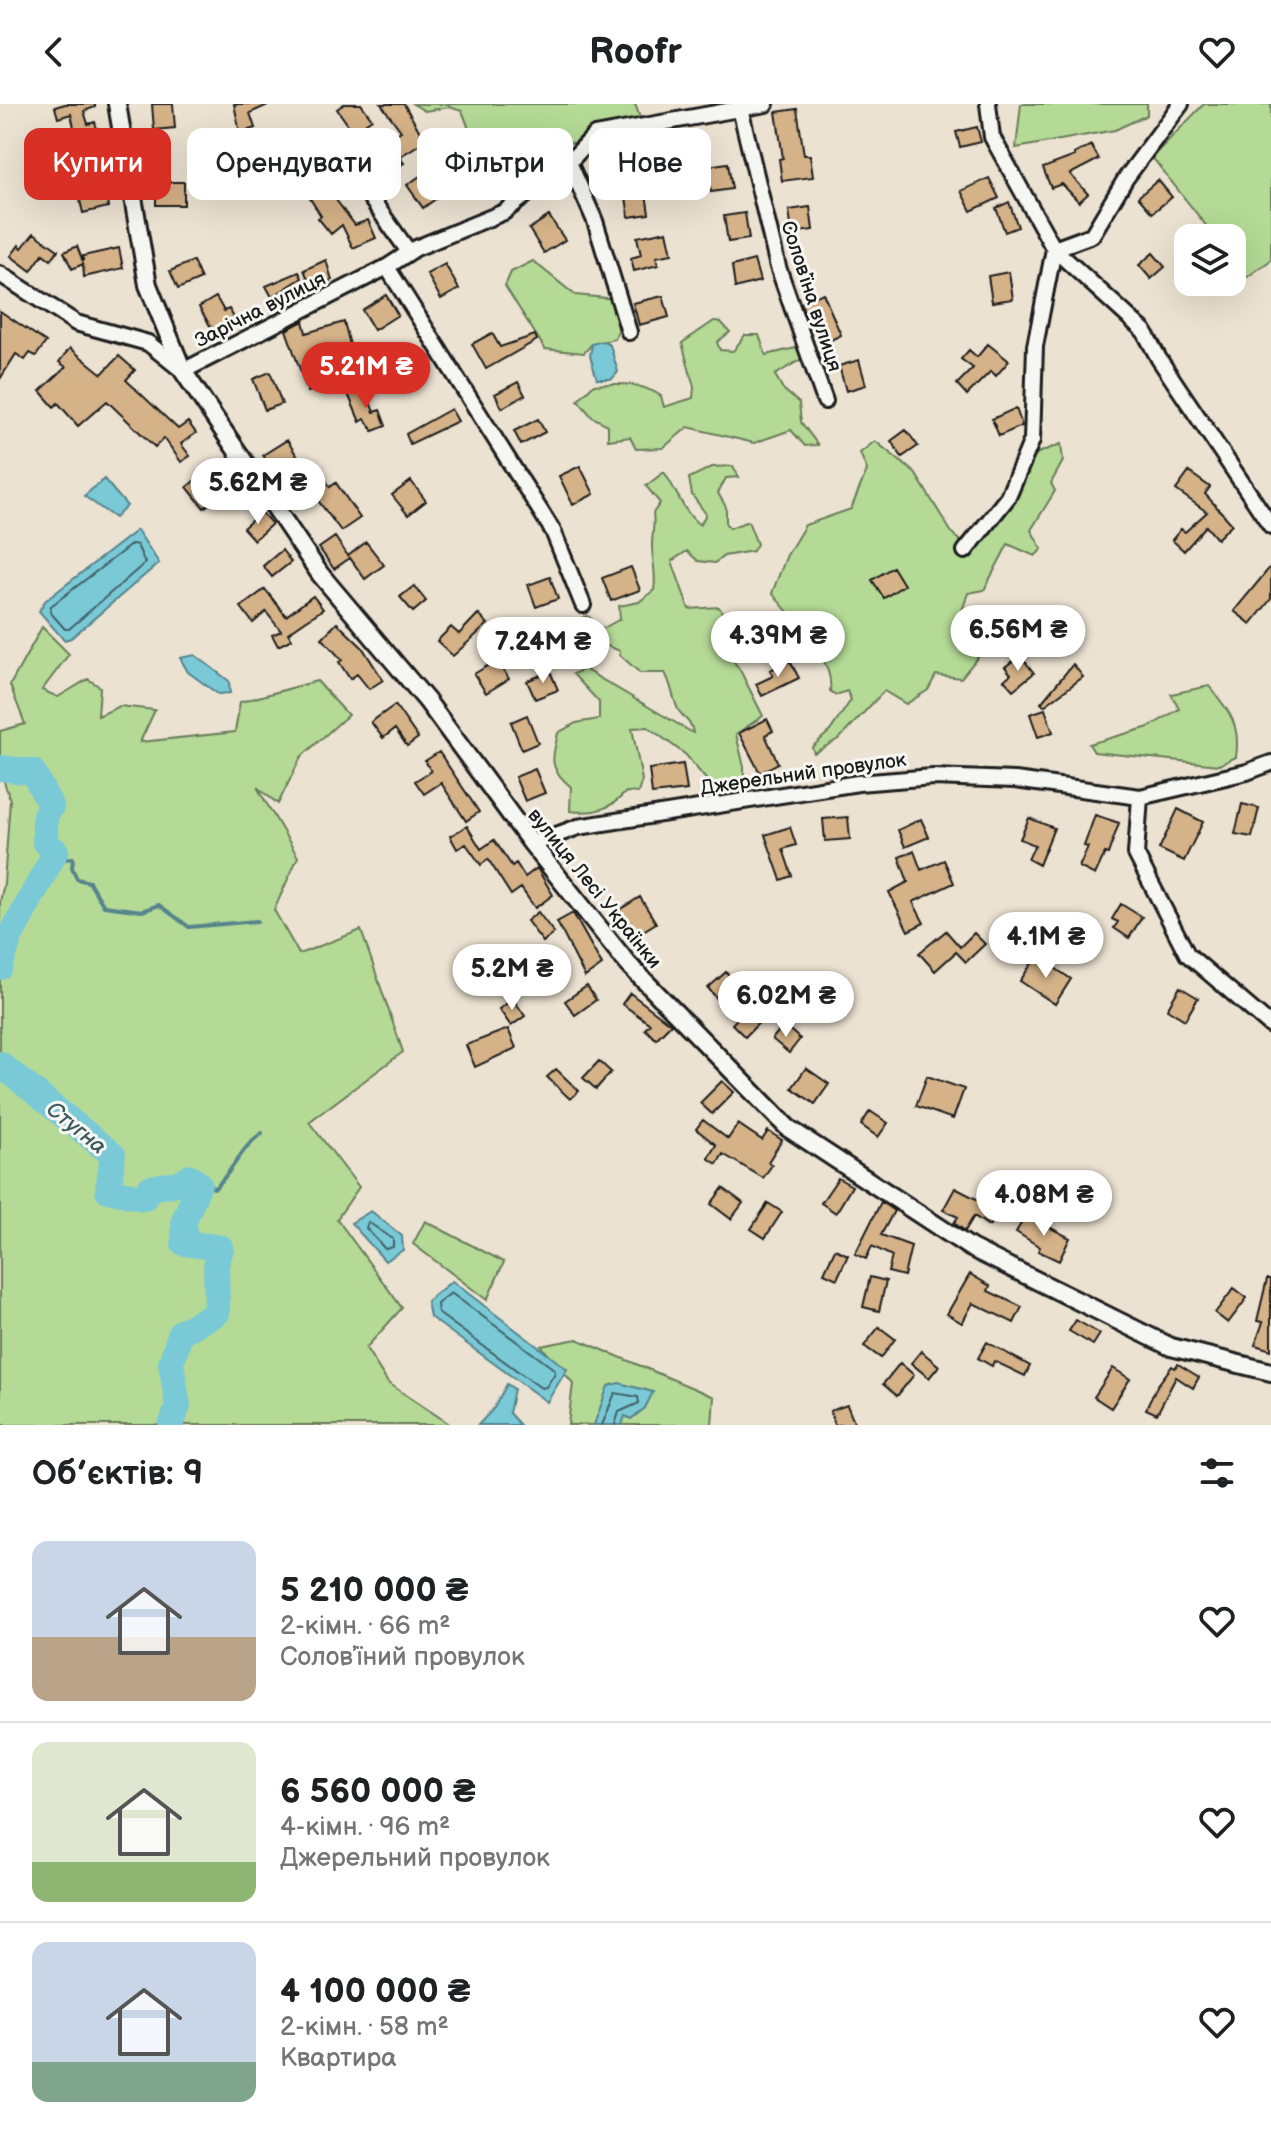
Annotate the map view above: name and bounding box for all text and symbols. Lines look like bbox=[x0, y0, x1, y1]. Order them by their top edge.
icon: back bbox=[32, 30, 76, 74]
icon: heart bbox=[1195, 30, 1239, 74]
text: Roofr bbox=[589, 31, 682, 74]
chip: Купити bbox=[24, 128, 171, 200]
chip: Орендувати bbox=[187, 128, 401, 200]
chip: Фільтри bbox=[417, 128, 573, 200]
chip: Нове bbox=[589, 128, 711, 200]
street label: Соловʼїна вулиця bbox=[775, 218, 847, 375]
map controls bbox=[1174, 224, 1246, 296]
button: layers bbox=[1174, 224, 1246, 296]
street label: Зарічна вулиця bbox=[191, 267, 330, 353]
pin: 5.21M ₴ bbox=[292, 342, 440, 410]
text: 5.21M ₴ bbox=[319, 352, 413, 383]
pin: 5.62M ₴ bbox=[184, 458, 332, 526]
text: 5.62M ₴ bbox=[209, 468, 307, 499]
pin: 6.56M ₴ bbox=[944, 605, 1092, 673]
pin: 4.39M ₴ bbox=[704, 611, 852, 679]
text: 6.56M ₴ bbox=[968, 615, 1068, 646]
pin: 7.24M ₴ bbox=[469, 617, 617, 685]
text: 4.39M ₴ bbox=[729, 621, 827, 652]
text: 7.24M ₴ bbox=[495, 627, 591, 658]
street label: Джерельний провулок bbox=[699, 748, 908, 800]
street label: вулиця Лесі Українки bbox=[522, 804, 666, 974]
pin: 4.1M ₴ bbox=[981, 912, 1111, 980]
text: 4.1M ₴ bbox=[1007, 922, 1085, 953]
pin: 5.2M ₴ bbox=[447, 944, 577, 1012]
text: 5.2M ₴ bbox=[470, 954, 554, 985]
pin: 6.02M ₴ bbox=[712, 971, 860, 1039]
text: 6.02M ₴ bbox=[736, 981, 836, 1012]
water label: Стугна bbox=[41, 1096, 112, 1160]
pin: 4.08M ₴ bbox=[970, 1170, 1118, 1238]
text: 4.08M ₴ bbox=[994, 1180, 1094, 1211]
icon: filters bbox=[1195, 1451, 1239, 1495]
text: Об’єктів: 9 bbox=[32, 1453, 203, 1494]
text: 5 210 000 ₴ bbox=[280, 1570, 469, 1611]
icon: home bbox=[96, 1573, 192, 1669]
icon: heart bbox=[1195, 1599, 1239, 1643]
text: 2-кімн. · 66 m² bbox=[280, 1611, 450, 1642]
text: Соловʼїний провулок bbox=[280, 1642, 525, 1673]
text: 6 560 000 ₴ bbox=[280, 1771, 476, 1812]
icon: home bbox=[96, 1774, 192, 1870]
icon: heart bbox=[1195, 1800, 1239, 1844]
text: 4-кімн. · 96 m² bbox=[280, 1812, 450, 1843]
text: Джерельний провулок bbox=[280, 1843, 550, 1874]
text: 4 100 000 ₴ bbox=[280, 1971, 470, 2012]
icon: home bbox=[96, 1974, 192, 2070]
icon: heart bbox=[1195, 2000, 1239, 2044]
text: 2-кімн. · 58 m² bbox=[280, 2012, 449, 2043]
text: Квартира bbox=[280, 2043, 397, 2074]

